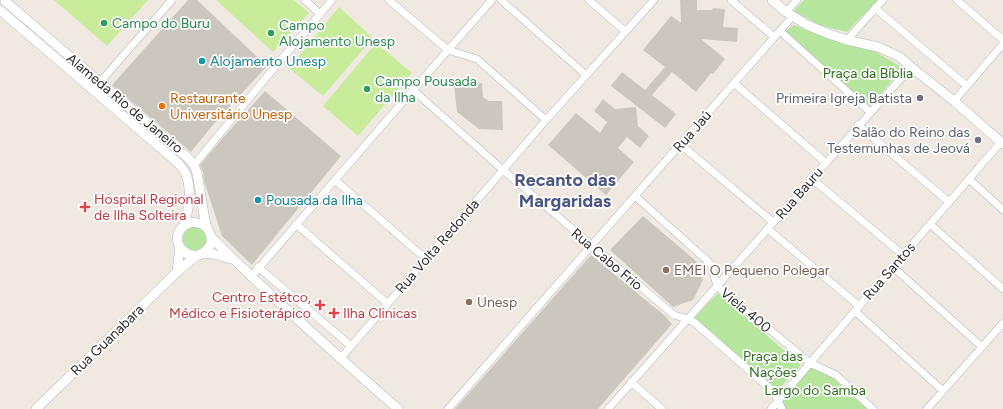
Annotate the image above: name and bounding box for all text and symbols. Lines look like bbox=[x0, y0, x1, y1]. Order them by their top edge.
place label: Campo do Buru bbox=[112, 15, 210, 32]
place label: Campo Alojamento Unesp bbox=[279, 17, 395, 50]
marker: Campo do Buru bbox=[99, 18, 109, 28]
marker: Campo Alojamento Unesp bbox=[266, 28, 276, 38]
street label: Alameda Rio de Janeiro bbox=[63, 50, 186, 157]
place label: Alojamento Unesp bbox=[210, 53, 326, 70]
marker: Alojamento Unesp bbox=[197, 56, 207, 66]
park label: Praça da Bíblia bbox=[823, 65, 913, 82]
place label: Campo Pousada da Ilha bbox=[375, 73, 477, 106]
marker: Campo Pousada da Ilha bbox=[362, 84, 372, 94]
place label: Restaurante Universitário Unesp bbox=[170, 90, 292, 123]
place label: Primeira Igreja Batista bbox=[776, 90, 912, 107]
marker: Primeira Igreja Batista bbox=[915, 93, 925, 103]
marker: Restaurante Universitário Unesp bbox=[157, 101, 167, 111]
street label: Rua Jaú bbox=[670, 107, 715, 156]
place label: Salão do Reino das Testemunhas de Jeová bbox=[827, 124, 970, 157]
marker: Salão do Reino das Testemunhas de Jeová bbox=[973, 135, 983, 145]
street label: Rua Bauru bbox=[772, 164, 827, 223]
district label: Recanto das Margaridas bbox=[514, 169, 616, 212]
place label: Hospital Regional de Ilha Solteira bbox=[94, 191, 204, 224]
place label: Pousada da Ilha bbox=[266, 192, 363, 209]
marker: Pousada da Ilha bbox=[253, 195, 263, 205]
street label: Rua Volta Redonda bbox=[392, 196, 483, 297]
marker: Hospital Regional de Ilha Solteira bbox=[79, 201, 91, 213]
street label: Rua Cabo Frio bbox=[568, 225, 646, 294]
street label: Rua Santos bbox=[860, 239, 919, 304]
place label: EMEI O Pequeno Polegar bbox=[674, 262, 830, 279]
marker: EMEI O Pequeno Polegar bbox=[661, 265, 671, 275]
street label: Viela 400 bbox=[717, 284, 774, 336]
place label: Centro Estétco, Médico e Fisioterápico bbox=[169, 289, 311, 322]
place label: Unesp bbox=[477, 294, 517, 311]
marker: Unesp bbox=[464, 297, 474, 307]
marker: Centro Estétco, Médico e Fisioterápico bbox=[314, 299, 326, 311]
street label: Rua Guanabara bbox=[67, 301, 147, 379]
place label: Ilha Clinicas bbox=[343, 305, 417, 322]
marker: Ilha Clinicas bbox=[328, 307, 340, 319]
park label: Praça das Nações bbox=[743, 348, 803, 381]
park label: Largo do Samba bbox=[764, 382, 866, 399]

